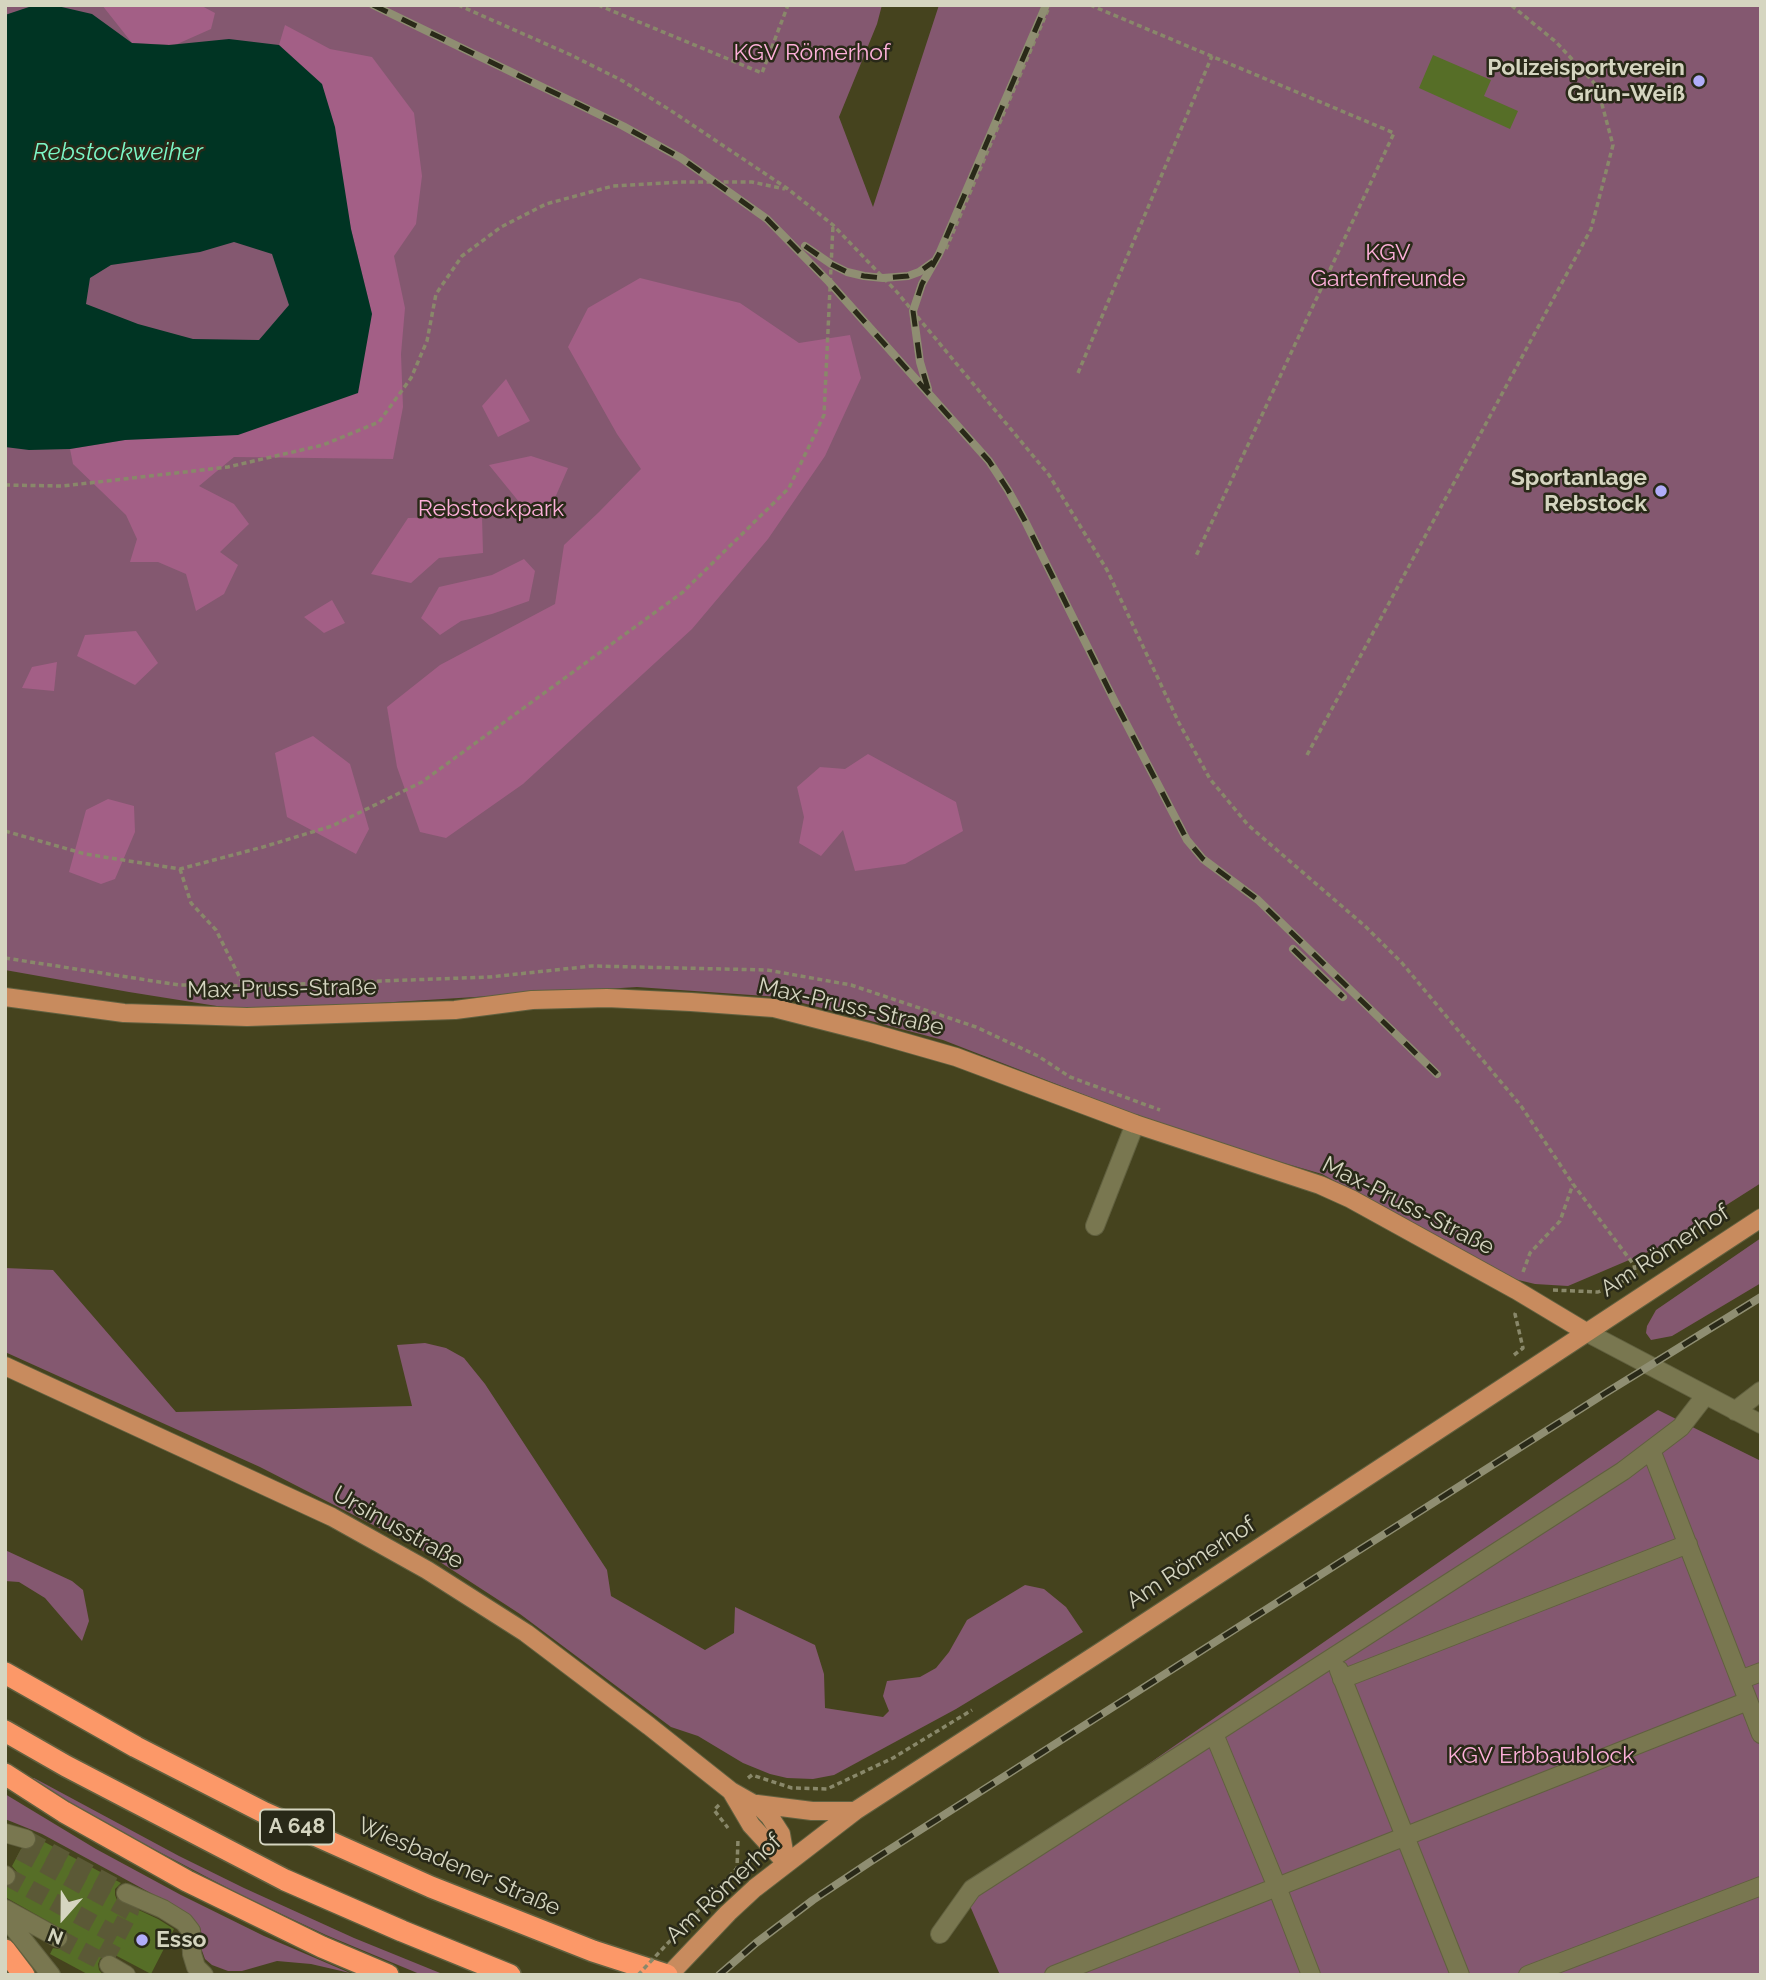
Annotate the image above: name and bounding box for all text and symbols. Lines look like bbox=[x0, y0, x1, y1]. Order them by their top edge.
park label: KGV Römerhof bbox=[734, 39, 890, 67]
place label: Polizeisportverein Grün-Weiß bbox=[1487, 54, 1685, 108]
marker: Polizeisportverein Grün-Weiß bbox=[1691, 73, 1707, 89]
water label: Rebstockweiher bbox=[33, 139, 203, 167]
park label: KGV Gartenfreunde bbox=[1310, 239, 1466, 293]
place label: Sportanlage Rebstock bbox=[1511, 464, 1647, 518]
marker: Sportanlage Rebstock bbox=[1653, 483, 1669, 499]
park label: Rebstockpark bbox=[418, 495, 564, 523]
street label: Max-Pruss-Straße bbox=[756, 972, 946, 1042]
street label: Max-Pruss-Straße bbox=[187, 974, 377, 1004]
street label: Max-Pruss-Straße bbox=[1317, 1151, 1499, 1261]
street label: Am Römerhof bbox=[1595, 1199, 1735, 1303]
street label: Ursinusstraße bbox=[328, 1481, 468, 1575]
street label: Am Römerhof bbox=[1121, 1511, 1261, 1615]
park label: KGV Erbbaublock bbox=[1448, 1742, 1634, 1770]
road number: A 648 bbox=[260, 1810, 334, 1844]
street label: Wiesbadener Straße bbox=[354, 1812, 564, 1922]
street label: Am Römerhof bbox=[660, 1828, 788, 1950]
north arrow bbox=[28, 1882, 98, 1952]
text: N bbox=[45, 1924, 66, 1949]
place label: Esso bbox=[156, 1926, 206, 1954]
marker: Esso bbox=[134, 1932, 150, 1948]

